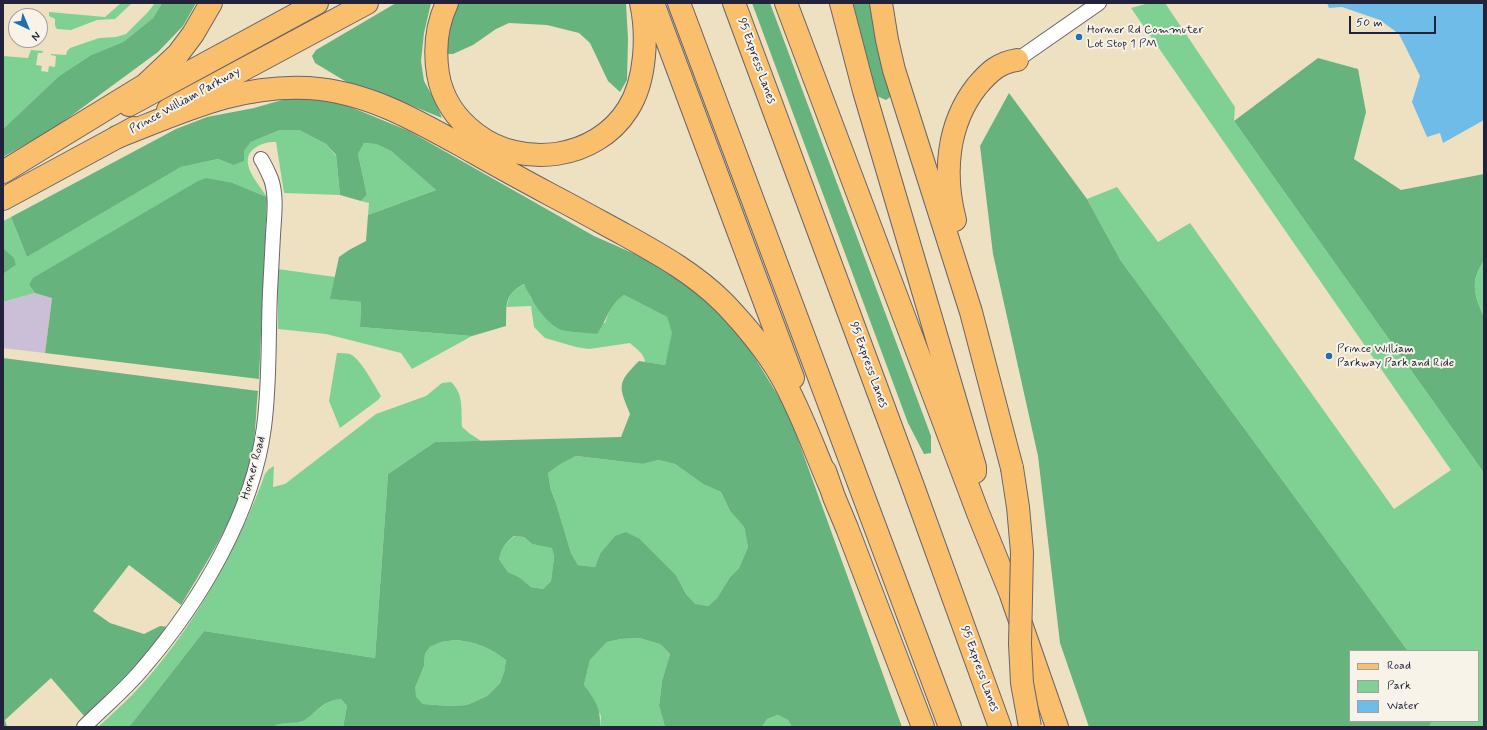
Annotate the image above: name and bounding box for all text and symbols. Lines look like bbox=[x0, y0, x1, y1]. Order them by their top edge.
north arrow bbox=[8, 8, 48, 48]
scale bar bbox=[1351, 8, 1438, 34]
text: 50 m bbox=[1356, 15, 1383, 31]
street label: 95 Express Lanes bbox=[734, 16, 778, 106]
place label: Horner Rd Commuter Lot Stop 1 PM bbox=[1087, 23, 1203, 51]
text: N bbox=[28, 28, 43, 43]
marker: Horner Rd Commuter Lot Stop 1 PM bbox=[1074, 32, 1084, 42]
street label: Prince William Parkway bbox=[127, 65, 243, 137]
street label: 95 Express Lanes bbox=[846, 320, 890, 410]
place label: Prince William Parkway Park and Ride bbox=[1337, 342, 1454, 370]
marker: Prince William Parkway Park and Ride bbox=[1324, 351, 1334, 361]
street label: Horner Road bbox=[239, 435, 269, 501]
street label: 95 Express Lanes bbox=[957, 624, 1001, 714]
legend bbox=[1349, 650, 1479, 722]
text: Road bbox=[1387, 658, 1411, 674]
text: Park bbox=[1387, 678, 1411, 694]
text: Water bbox=[1387, 698, 1419, 714]

